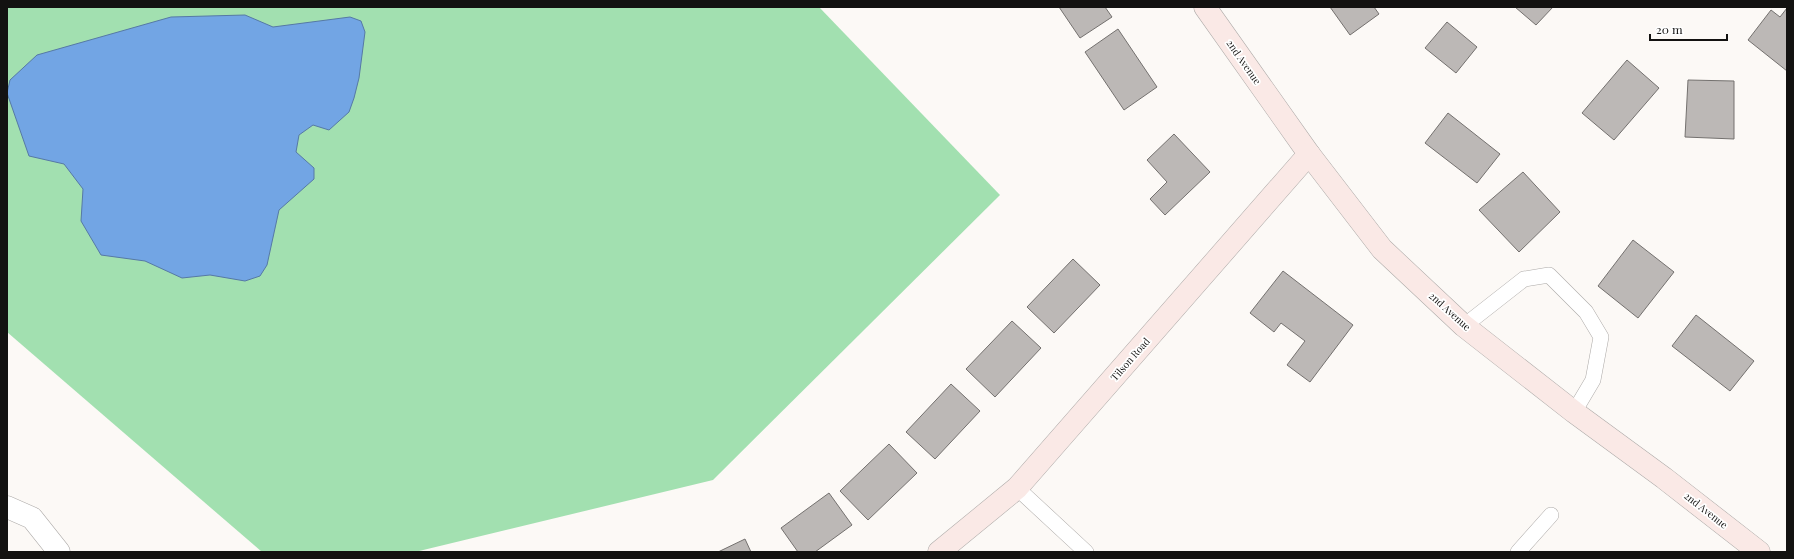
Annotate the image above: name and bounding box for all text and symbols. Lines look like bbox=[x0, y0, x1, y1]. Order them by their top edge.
scale bar bbox=[1650, 16, 1727, 42]
text: 20 m bbox=[1656, 21, 1683, 37]
street label: 2nd Avenue bbox=[1223, 37, 1265, 87]
street label: 2nd Avenue bbox=[1426, 288, 1474, 334]
street label: Tilson Road bbox=[1107, 334, 1153, 384]
street label: 2nd Avenue bbox=[1681, 489, 1731, 531]

